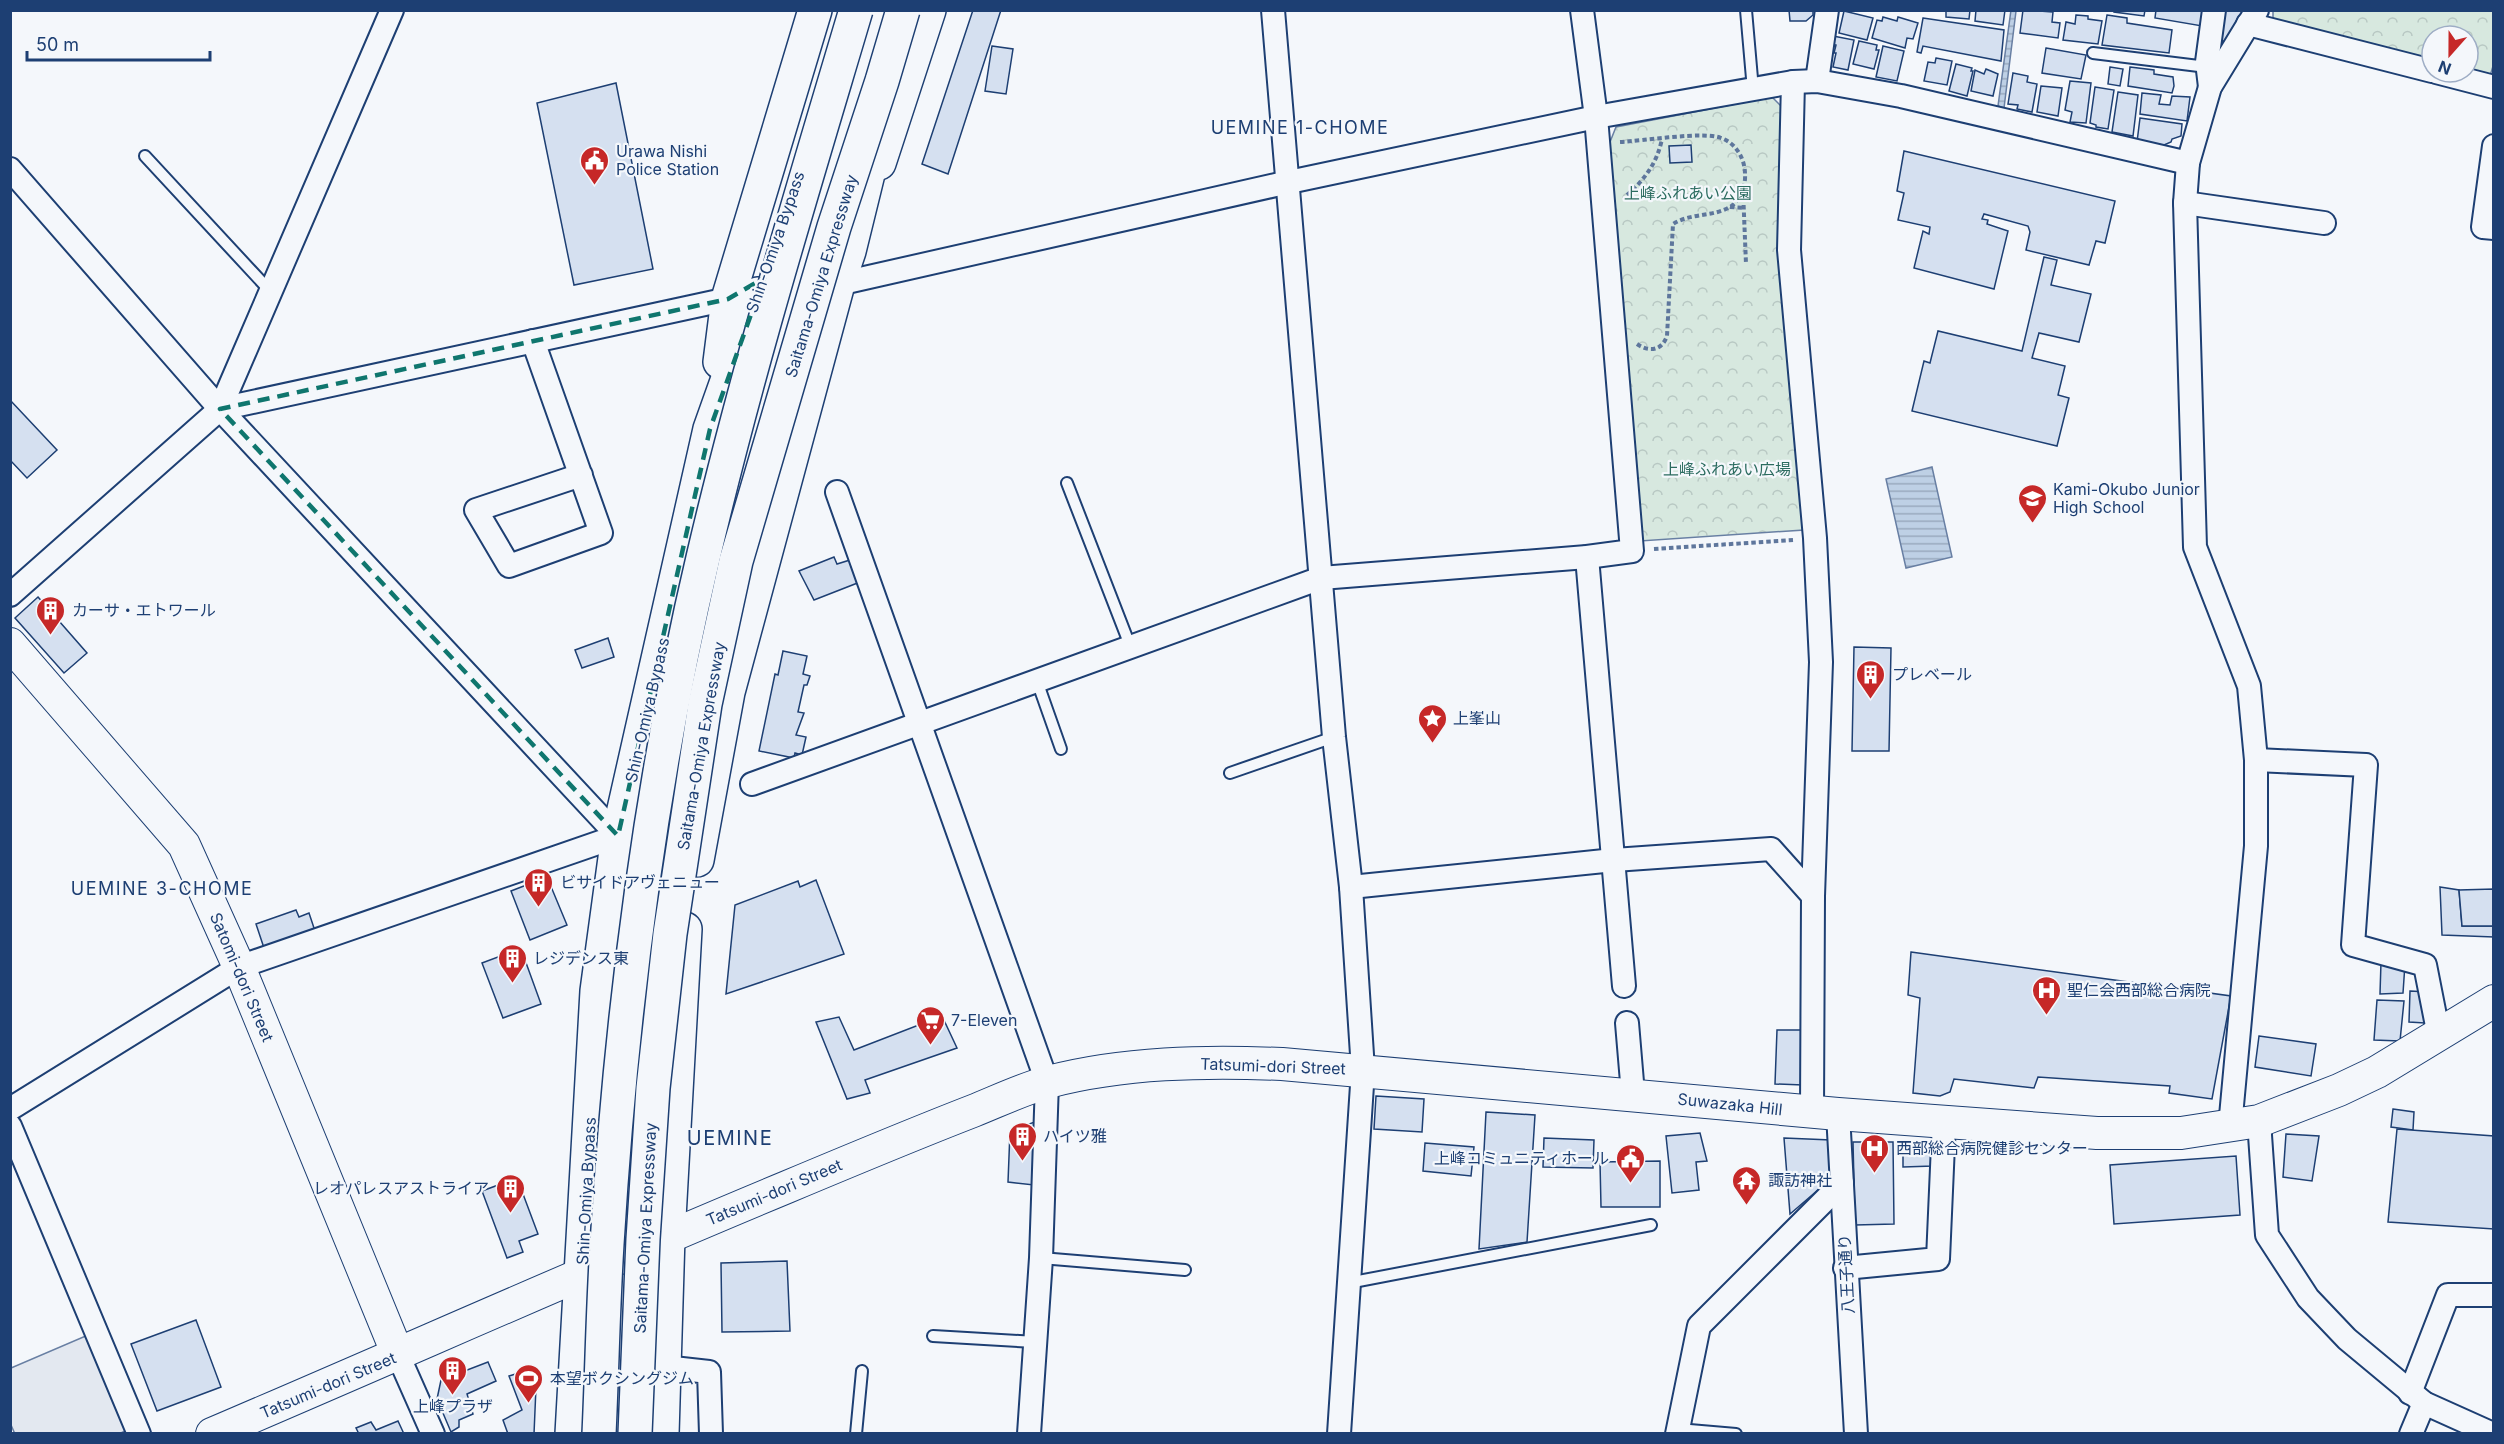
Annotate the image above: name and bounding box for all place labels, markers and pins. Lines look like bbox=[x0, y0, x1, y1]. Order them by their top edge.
place label: Urawa Nishi Police Station bbox=[616, 141, 719, 179]
public building icon: Urawa Nishi Police Station bbox=[579, 144, 611, 186]
place label: Kami-Okubo Junior High School bbox=[2053, 479, 2200, 517]
school or university icon: Kami-Okubo Junior High School bbox=[2016, 482, 2048, 524]
building icon: カーサ・エトワール bbox=[35, 594, 67, 636]
place label: カーサ・エトワール bbox=[72, 600, 216, 620]
building icon: プレベール bbox=[1855, 658, 1887, 700]
place label: プレベール bbox=[1892, 664, 1972, 684]
place icon: 上峯山 bbox=[1416, 702, 1448, 744]
place label: 上峯山 bbox=[1453, 708, 1501, 728]
building icon: ビサイドアヴェニュー bbox=[523, 866, 555, 908]
place label: ビサイドアヴェニュー bbox=[560, 872, 720, 892]
building icon: レジデンス東 bbox=[496, 942, 528, 984]
place label: レジデンス東 bbox=[533, 948, 629, 968]
hospital icon: 聖仁会西部総合病院 bbox=[2030, 974, 2062, 1016]
place label: 聖仁会西部総合病院 bbox=[2067, 980, 2211, 1000]
supermarket icon: 7-Eleven bbox=[914, 1004, 946, 1046]
place label: 7-Eleven bbox=[951, 1010, 1017, 1030]
building icon: ハイツ雅 bbox=[1006, 1120, 1038, 1162]
place label: ハイツ雅 bbox=[1043, 1126, 1107, 1146]
hospital icon: 西部総合病院健診センター bbox=[1859, 1132, 1891, 1174]
place label: 西部総合病院健診センター bbox=[1896, 1138, 2088, 1158]
public building icon: 上峰コミュニティホール bbox=[1614, 1142, 1646, 1184]
place label: 上峰コミュニティホール bbox=[1434, 1148, 1609, 1168]
temple icon: 諏訪神社 bbox=[1731, 1164, 1763, 1206]
place label: 諏訪神社 bbox=[1768, 1170, 1832, 1190]
building icon: レオパレスアストライア bbox=[494, 1172, 526, 1214]
place label: レオパレスアストライア bbox=[313, 1178, 489, 1198]
building icon: 上峰プラザ bbox=[437, 1354, 469, 1396]
sports icon: 本望ボクシングジム bbox=[513, 1362, 545, 1404]
place label: 本望ボクシングジム bbox=[550, 1368, 694, 1388]
place label: 上峰プラザ bbox=[413, 1396, 493, 1416]

